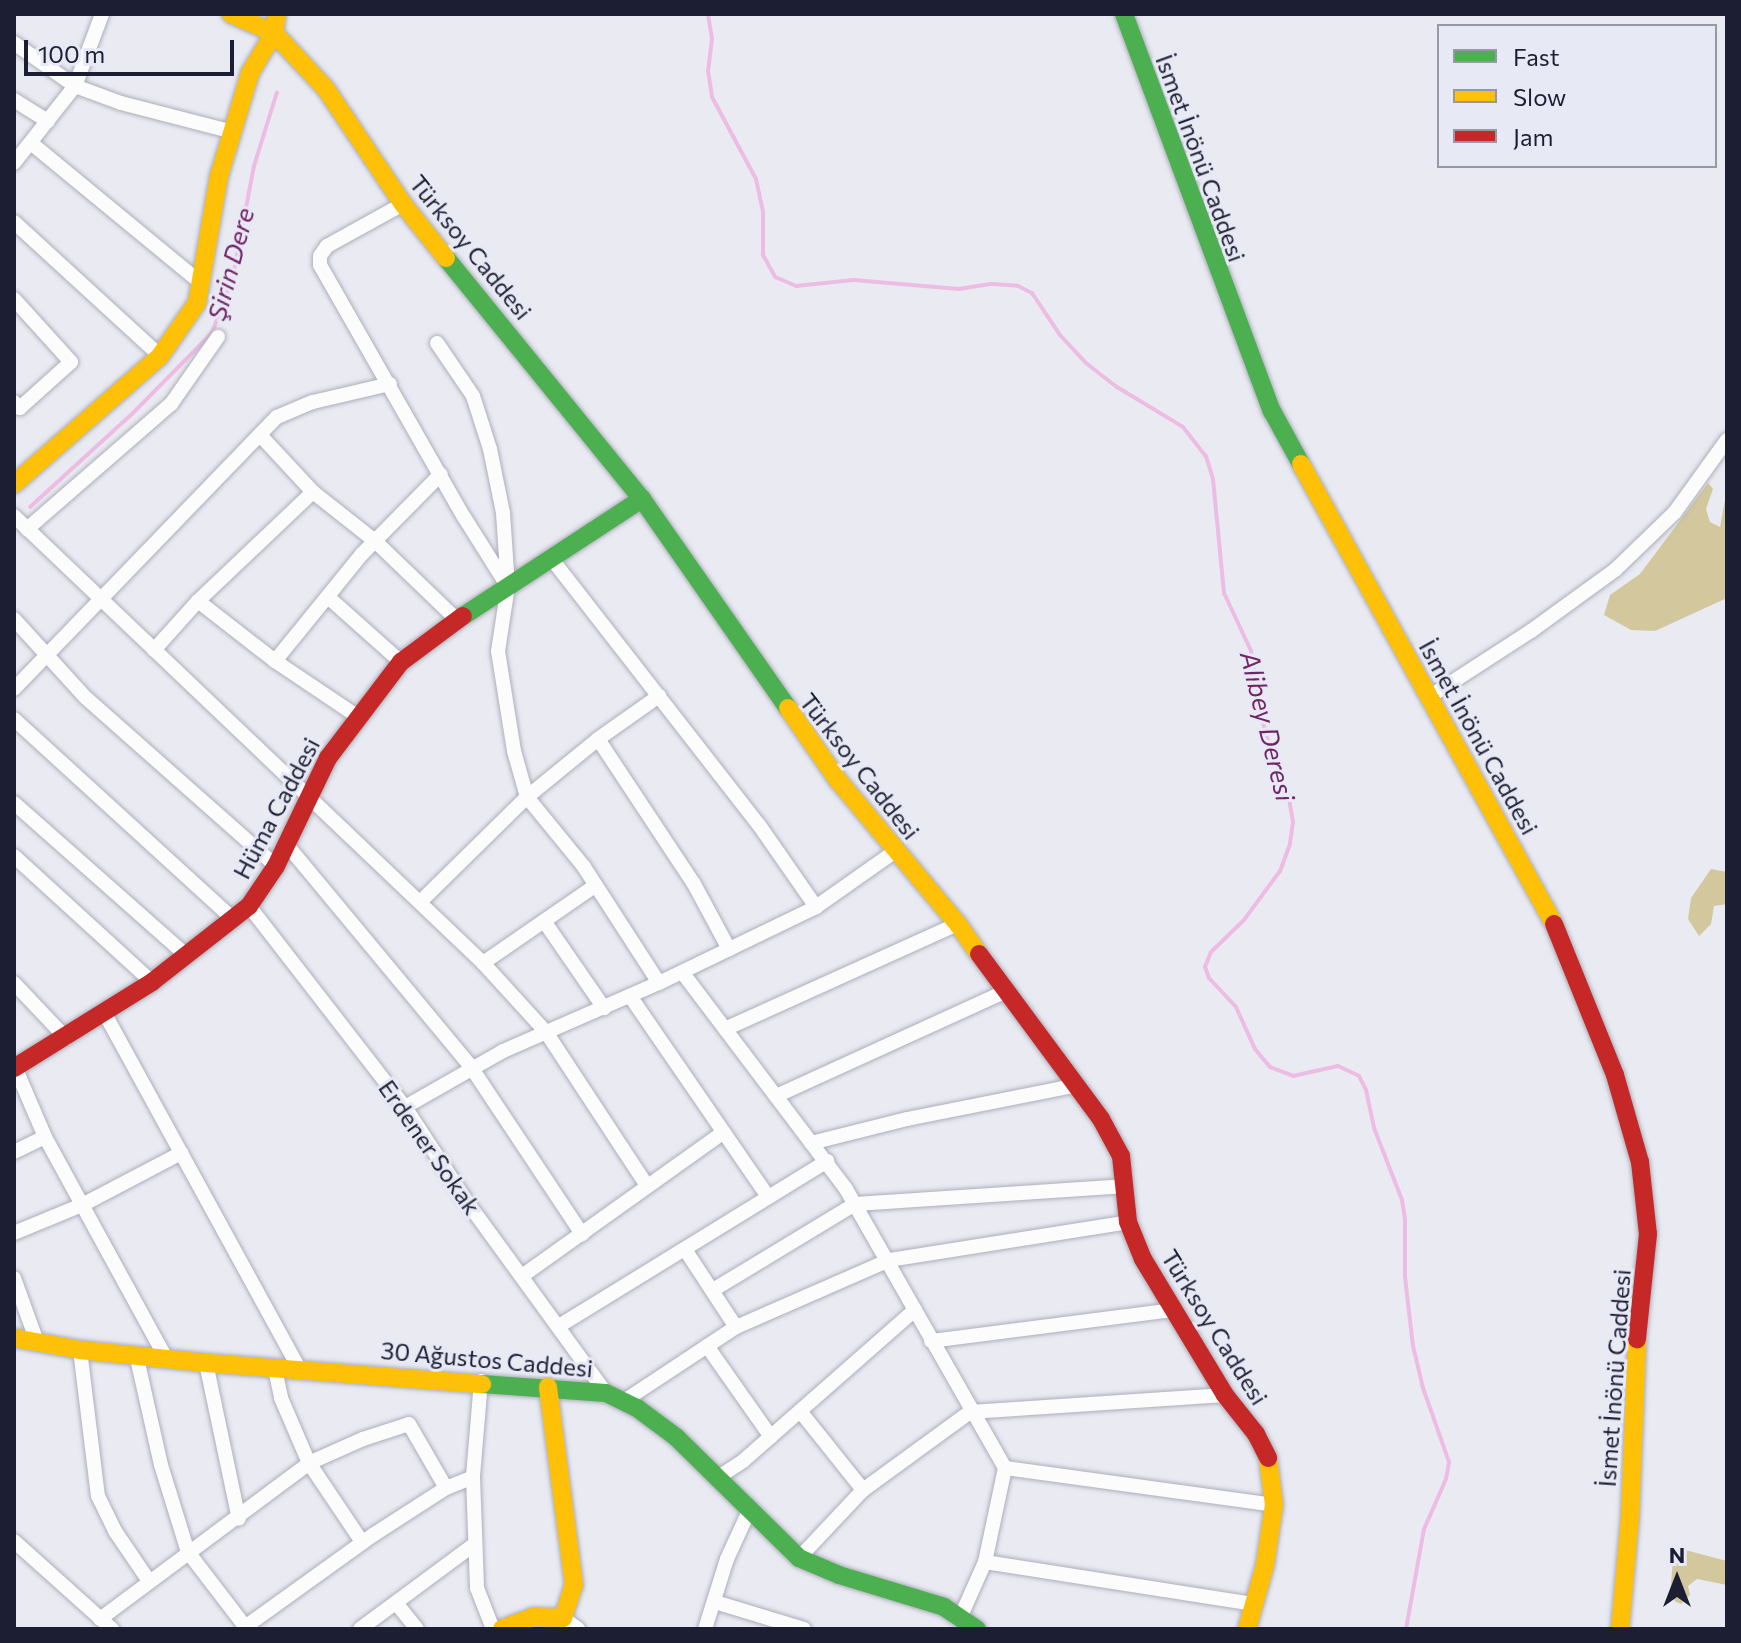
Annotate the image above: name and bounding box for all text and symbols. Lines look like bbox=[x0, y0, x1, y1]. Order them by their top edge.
scale bar bbox=[28, 24, 238, 74]
legend bbox=[1437, 24, 1717, 168]
text: 100 m bbox=[38, 39, 105, 68]
text: Fast bbox=[1513, 42, 1560, 71]
street label: İsmet İnönü Caddesi bbox=[1150, 50, 1252, 266]
text: Slow bbox=[1513, 82, 1566, 111]
text: Jam bbox=[1513, 122, 1553, 151]
street label: Türksoy Caddesi bbox=[404, 169, 538, 325]
water label: Şirin Dere bbox=[200, 204, 260, 324]
street label: İsmet İnönü Caddesi bbox=[1413, 634, 1545, 840]
water label: Alibey Deresi bbox=[1234, 648, 1302, 804]
street label: Türksoy Caddesi bbox=[794, 687, 926, 845]
street label: Hüma Caddesi bbox=[227, 732, 325, 884]
street label: Erdener Sokak bbox=[373, 1074, 487, 1220]
street label: Türksoy Caddesi bbox=[1156, 1244, 1274, 1410]
street label: İsmet İnönü Caddesi bbox=[1592, 1268, 1636, 1488]
street label: 30 Ağustos Caddesi bbox=[380, 1335, 594, 1383]
north arrow bbox=[1637, 1539, 1717, 1619]
text: N bbox=[1669, 1541, 1685, 1568]

